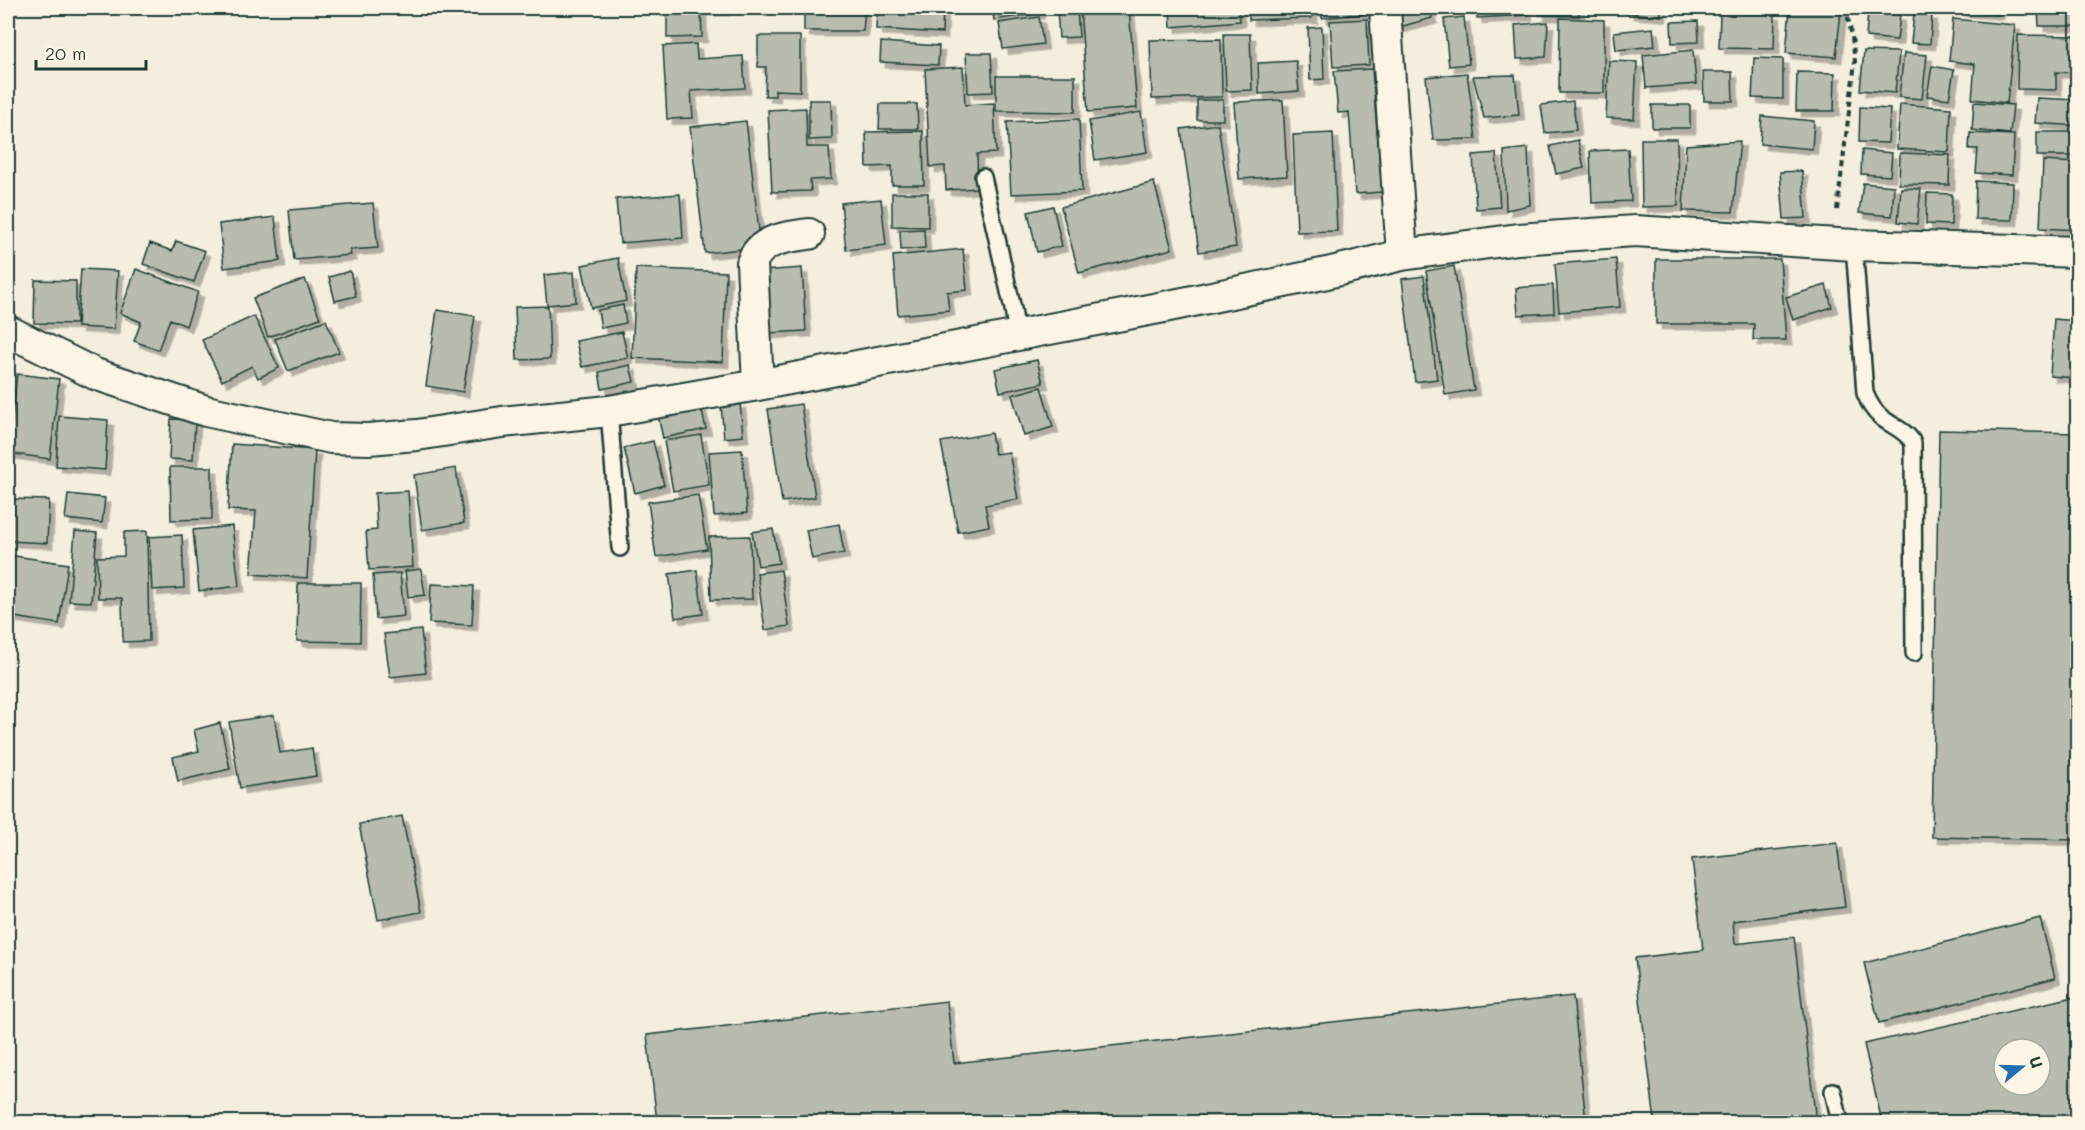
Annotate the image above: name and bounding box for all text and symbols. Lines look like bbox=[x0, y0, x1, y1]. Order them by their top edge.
scale bar bbox=[36, 33, 146, 71]
text: 20 m bbox=[45, 41, 86, 65]
north arrow bbox=[1992, 1037, 2052, 1097]
text: U bbox=[2025, 1053, 2048, 1071]

